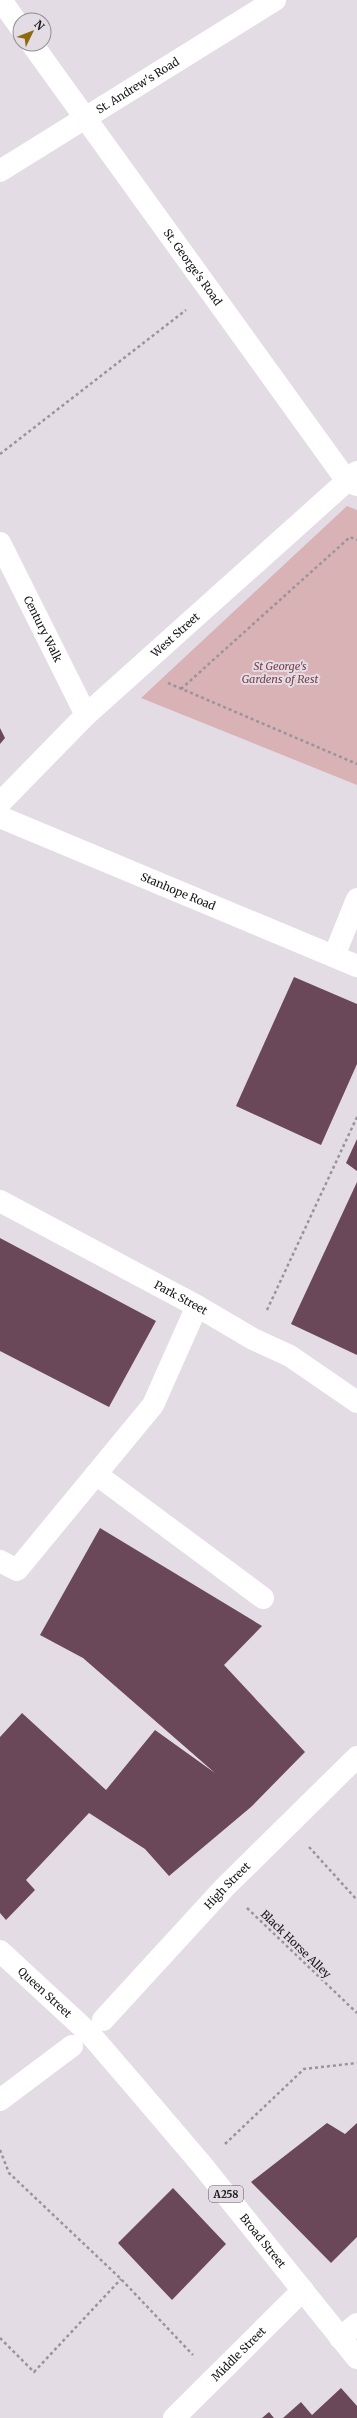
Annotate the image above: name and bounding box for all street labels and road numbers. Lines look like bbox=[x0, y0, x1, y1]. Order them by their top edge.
street label: St. Andrew's Road bbox=[93, 54, 182, 117]
street label: St. George's Road bbox=[161, 226, 225, 308]
street label: Century Walk bbox=[21, 593, 65, 664]
street label: West Street bbox=[148, 609, 203, 661]
street label: Stanhope Road bbox=[139, 869, 218, 913]
street label: Park Street bbox=[152, 1277, 211, 1318]
street label: High Street bbox=[201, 1859, 254, 1912]
street label: Black Horse Alley bbox=[258, 1907, 334, 1981]
street label: Queen Street bbox=[15, 1964, 75, 2021]
road number: A258 bbox=[209, 2186, 243, 2202]
street label: Broad Street bbox=[237, 2211, 289, 2271]
street label: Middle Street bbox=[208, 2323, 269, 2384]

